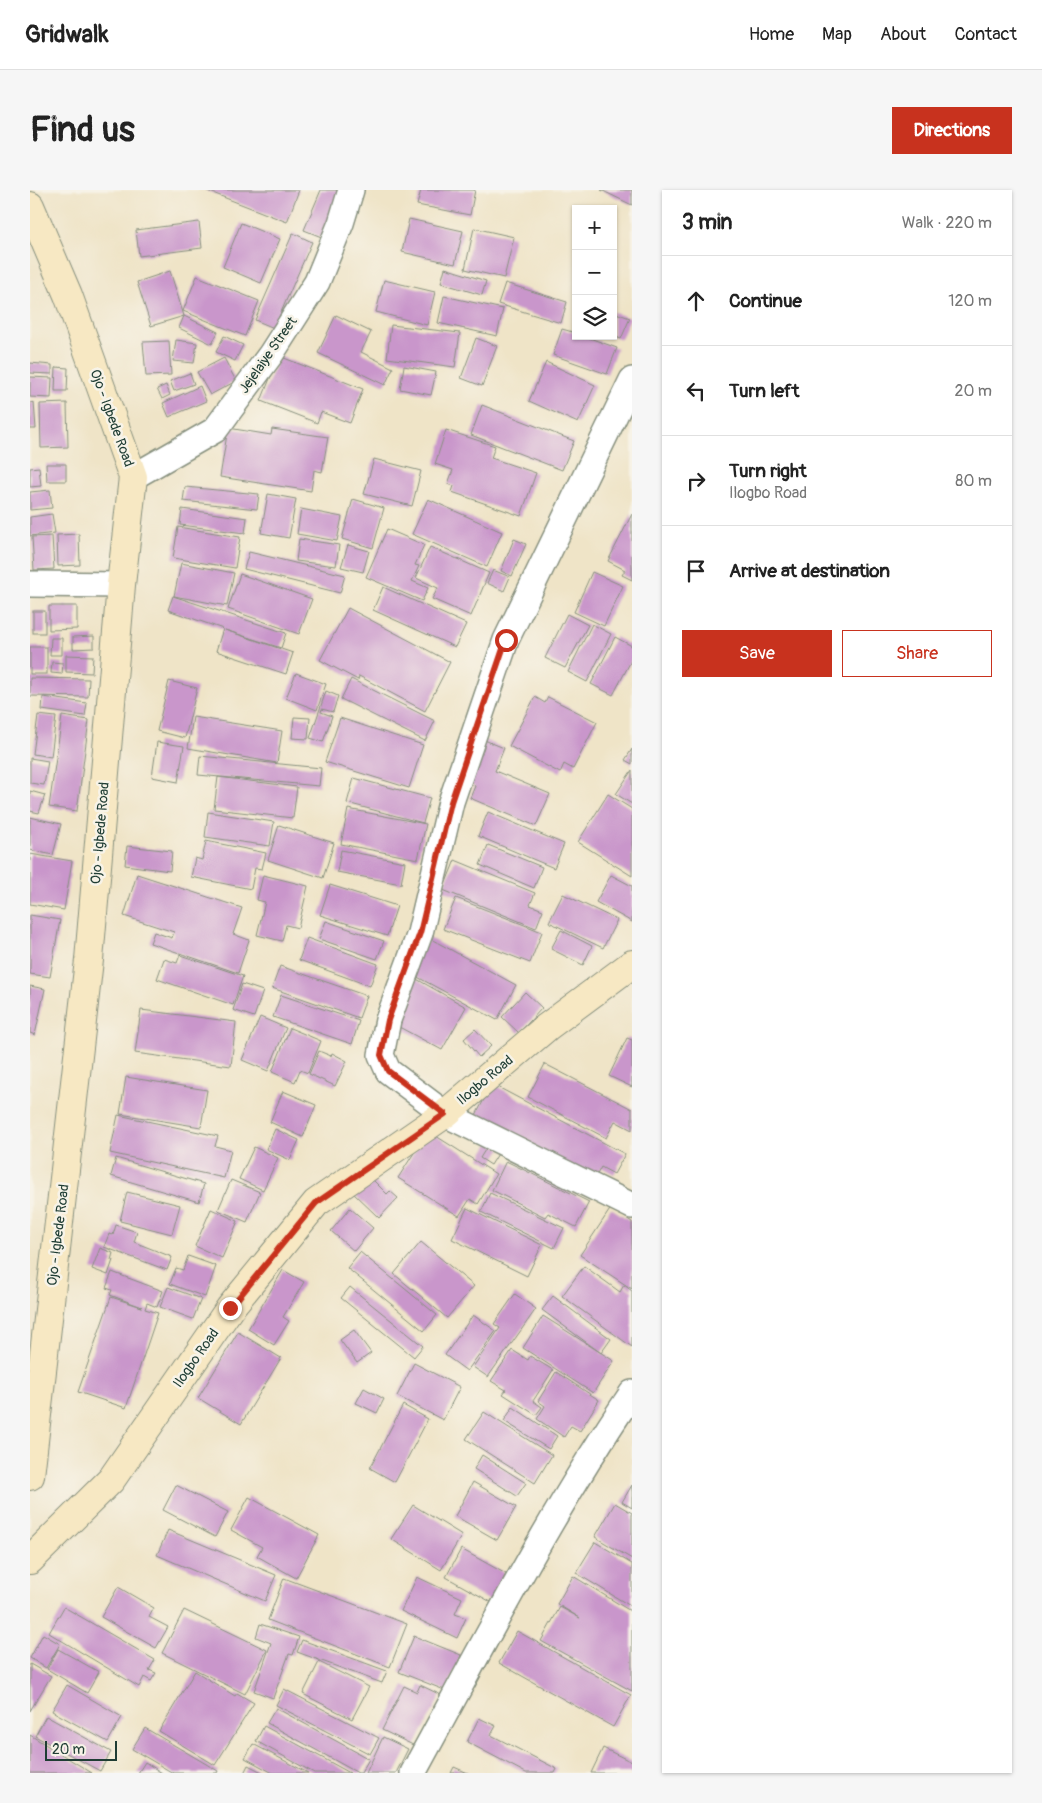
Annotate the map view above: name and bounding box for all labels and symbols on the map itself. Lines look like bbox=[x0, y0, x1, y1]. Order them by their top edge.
street label: Jejelaiye Street bbox=[235, 313, 301, 397]
street label: Ojo - Igbede Road bbox=[87, 367, 138, 469]
route start bbox=[495, 629, 518, 652]
street label: Ojo - Igbede Road bbox=[87, 781, 113, 885]
street label: Ilogbo Road bbox=[453, 1051, 517, 1108]
street label: Ojo - Igbede Road bbox=[43, 1183, 73, 1287]
route end bbox=[219, 1297, 242, 1320]
street label: Ilogbo Road bbox=[169, 1325, 223, 1391]
scale bar bbox=[45, 1738, 118, 1761]

